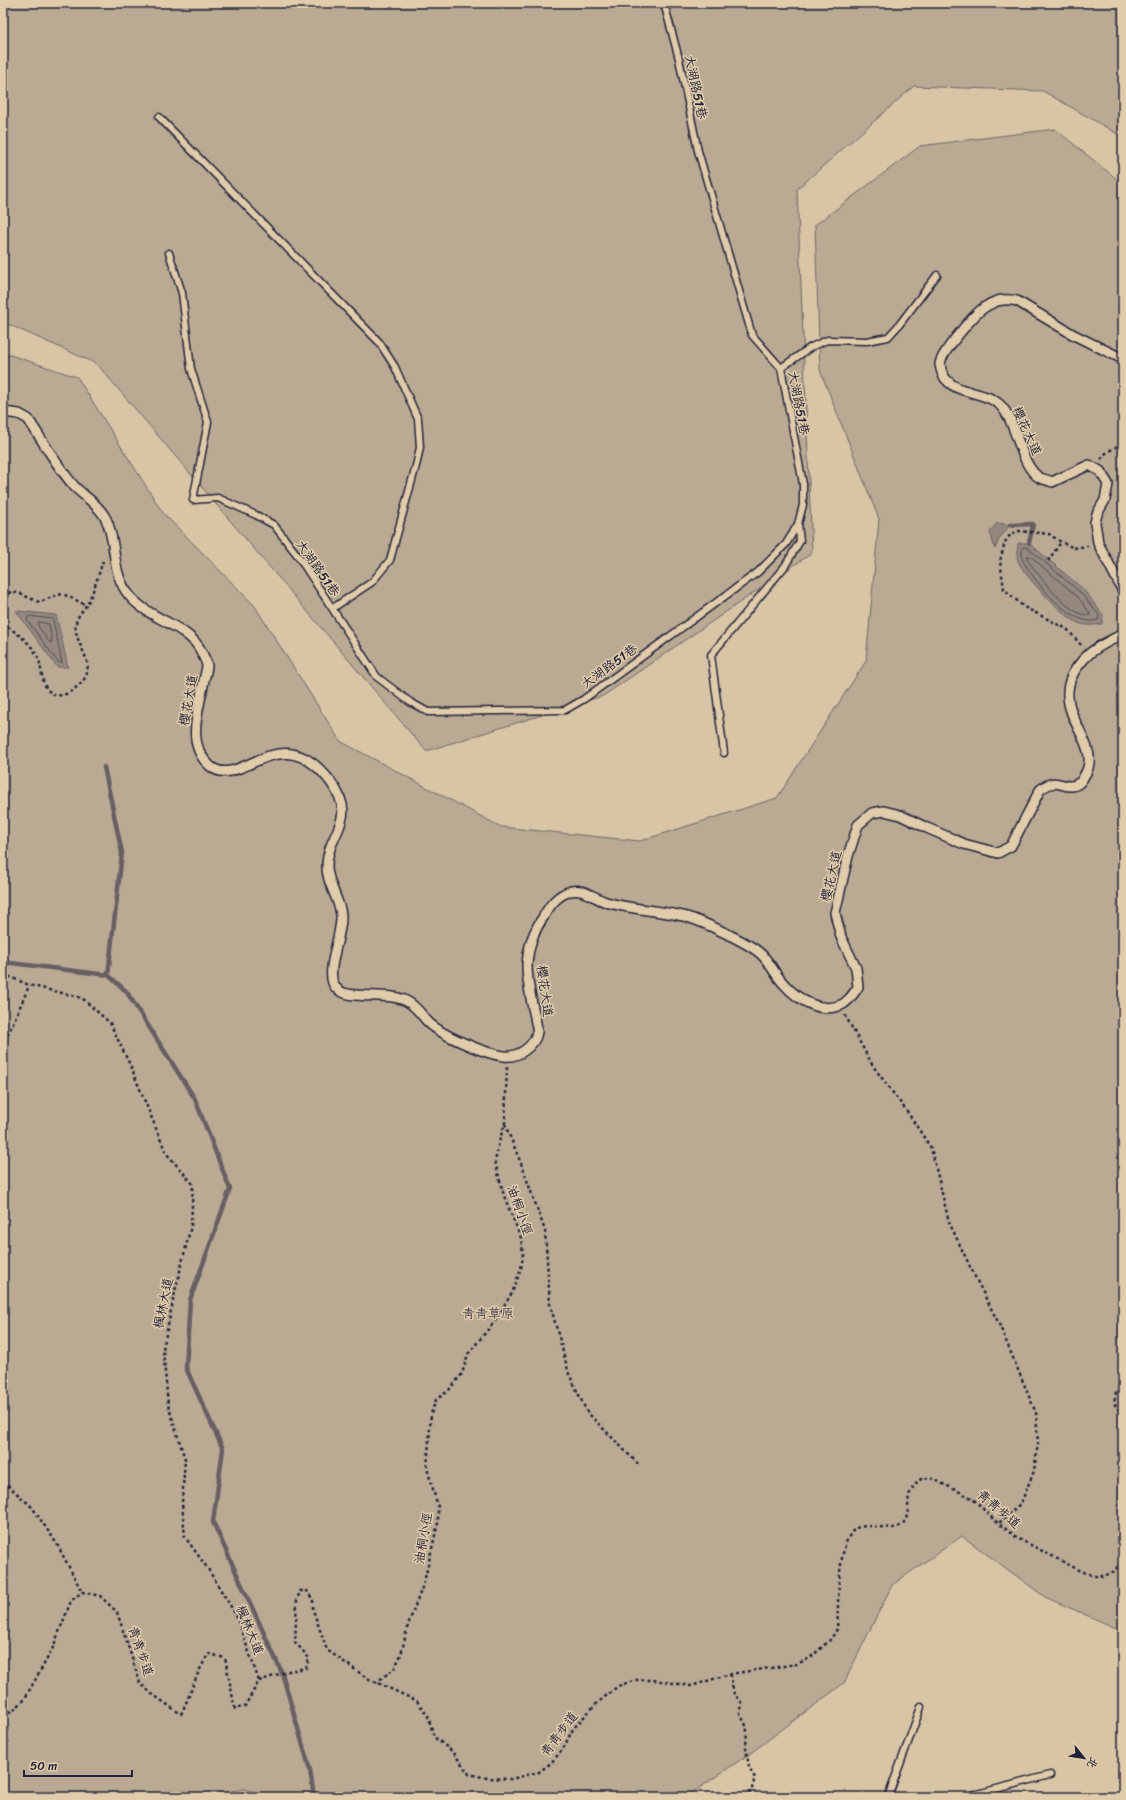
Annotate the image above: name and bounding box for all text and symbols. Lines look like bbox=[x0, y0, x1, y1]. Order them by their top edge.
street label: 大湖路51巷 bbox=[678, 53, 714, 121]
street label: 大湖路51巷 bbox=[781, 369, 817, 437]
street label: 櫻花大道 bbox=[1006, 403, 1048, 459]
street label: 大湖路51巷 bbox=[290, 535, 346, 601]
street label: 大湖路51巷 bbox=[576, 637, 642, 695]
street label: 櫻花大道 bbox=[172, 672, 204, 728]
street label: 櫻花大道 bbox=[814, 848, 848, 904]
street label: 櫻花大道 bbox=[530, 964, 560, 1018]
street label: 油桐小徑 bbox=[501, 1182, 539, 1238]
street label: 楓林大道 bbox=[146, 1275, 180, 1331]
park label: 青青草原 bbox=[462, 1302, 514, 1325]
street label: 青青步道 bbox=[972, 1483, 1026, 1535]
street label: 油桐小徑 bbox=[407, 1510, 439, 1566]
street label: 楓林大道 bbox=[230, 1602, 270, 1658]
street label: 青青步道 bbox=[122, 1623, 160, 1679]
street label: 青青步道 bbox=[534, 1706, 584, 1762]
north arrow bbox=[1064, 1738, 1104, 1778]
scale bar bbox=[24, 1752, 132, 1778]
text: 北 bbox=[1081, 1753, 1103, 1772]
text: 50 m bbox=[30, 1755, 57, 1777]

